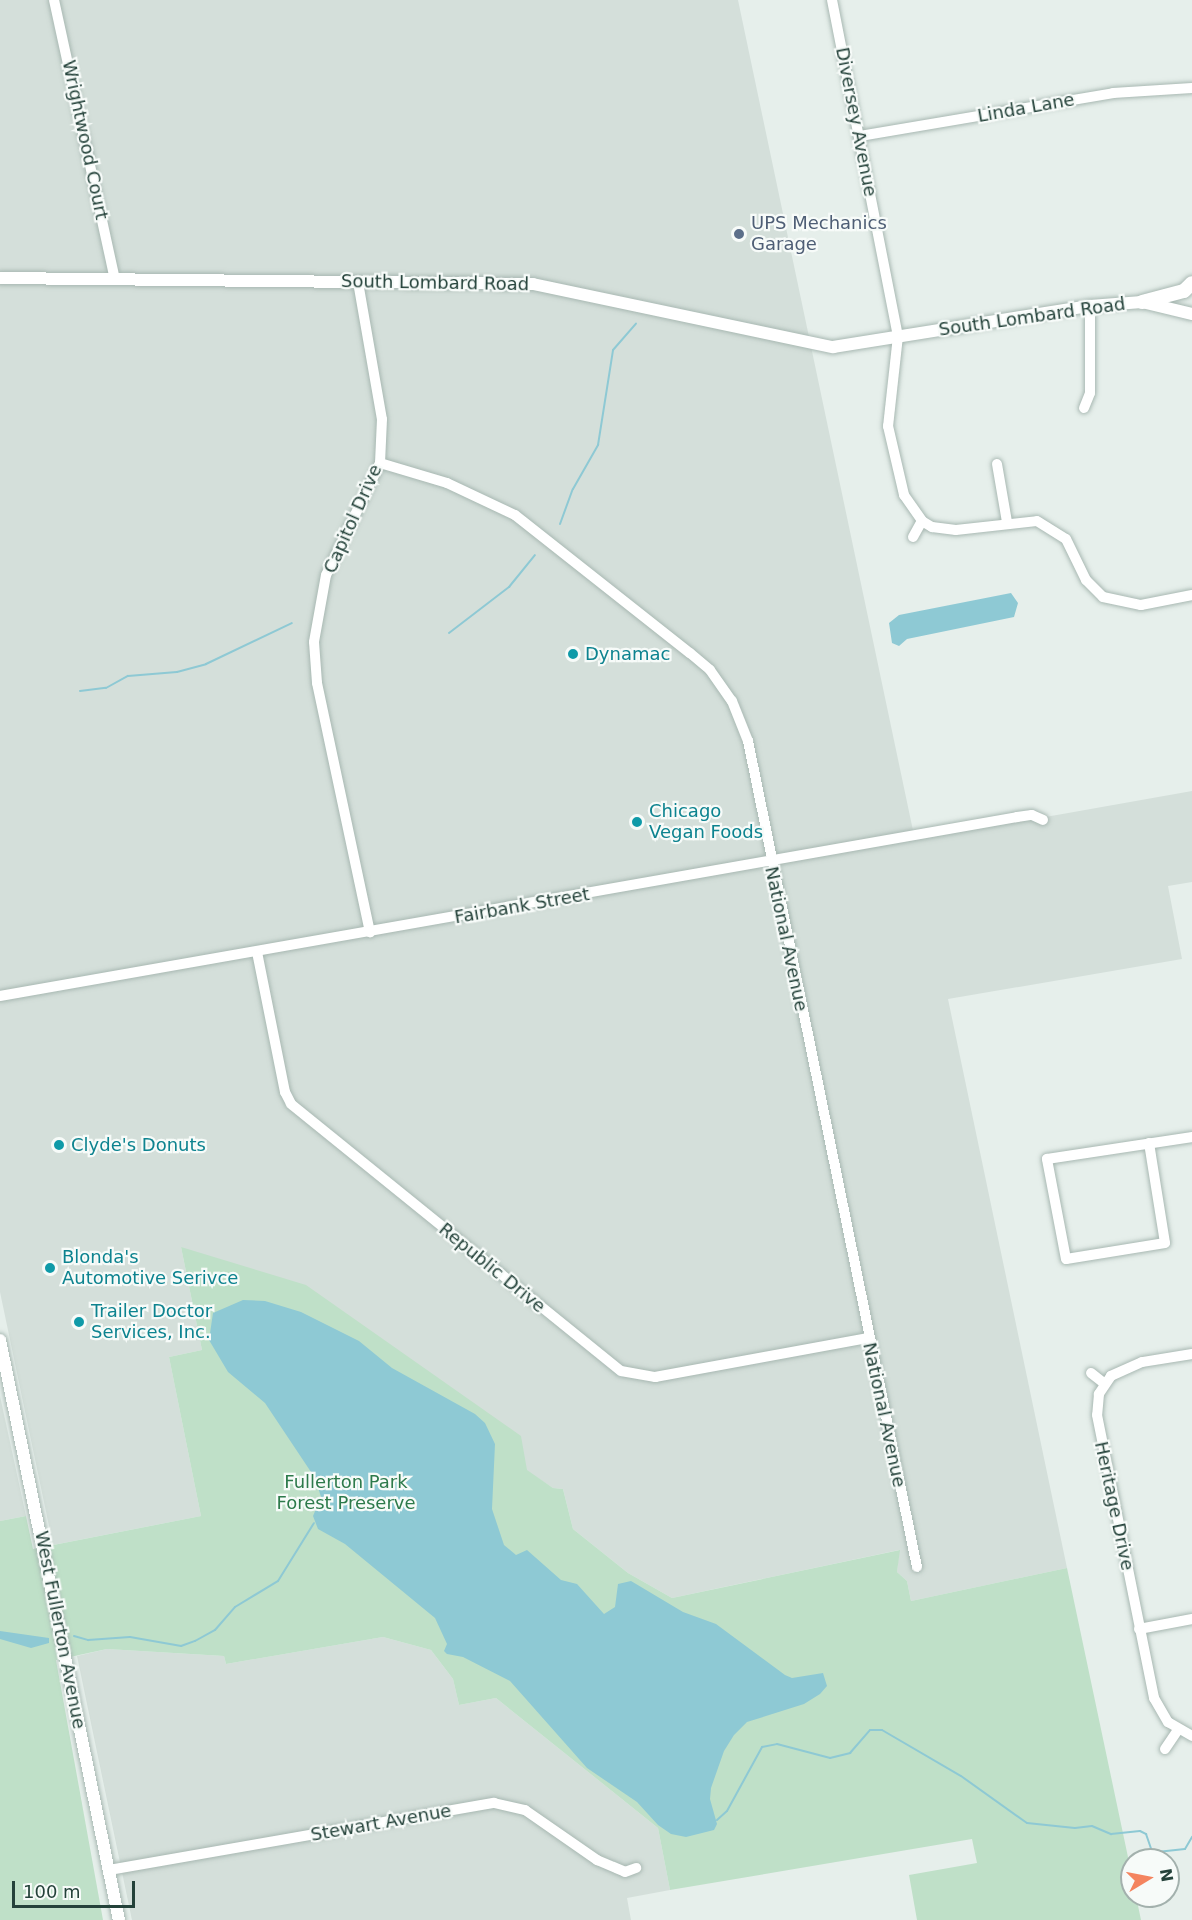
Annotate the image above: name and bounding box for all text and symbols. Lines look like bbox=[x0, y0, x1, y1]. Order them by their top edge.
street label: Diversey Avenue bbox=[831, 45, 881, 199]
street label: Wrightwood Court bbox=[58, 58, 112, 222]
street label: Linda Lane bbox=[976, 89, 1076, 127]
place label: UPS Mechanics Garage bbox=[751, 213, 887, 256]
marker: UPS Mechanics Garage bbox=[732, 227, 746, 241]
street label: South Lombard Road bbox=[341, 271, 529, 295]
street label: South Lombard Road bbox=[937, 293, 1127, 341]
street label: Capitol Drive bbox=[319, 461, 387, 577]
place label: Dynamac bbox=[585, 643, 670, 665]
marker: Dynamac bbox=[566, 647, 580, 661]
place label: Chicago Vegan Foods bbox=[649, 801, 763, 844]
marker: Chicago Vegan Foods bbox=[630, 815, 644, 829]
street label: National Avenue bbox=[760, 865, 812, 1013]
street label: Fairbank Street bbox=[453, 883, 591, 929]
place label: Clyde's Donuts bbox=[71, 1134, 206, 1156]
marker: Clyde's Donuts bbox=[52, 1138, 66, 1152]
street label: Republic Drive bbox=[434, 1218, 550, 1318]
place label: Blonda's Automotive Serivce bbox=[62, 1247, 238, 1290]
marker: Blonda's Automotive Serivce bbox=[43, 1261, 57, 1275]
place label: Trailer Doctor Services, Inc. bbox=[91, 1301, 212, 1344]
marker: Trailer Doctor Services, Inc. bbox=[72, 1315, 86, 1329]
street label: National Avenue bbox=[858, 1341, 910, 1489]
street label: Heritage Drive bbox=[1090, 1440, 1138, 1572]
park label: Fullerton Park Forest Preserve bbox=[276, 1472, 416, 1514]
street label: West Fullerton Avenue bbox=[30, 1529, 90, 1731]
street label: Stewart Avenue bbox=[309, 1800, 453, 1846]
north arrow bbox=[1120, 1848, 1180, 1908]
text: N bbox=[1156, 1867, 1177, 1883]
scale bar bbox=[15, 1869, 138, 1907]
text: 100 m bbox=[23, 1881, 81, 1902]

